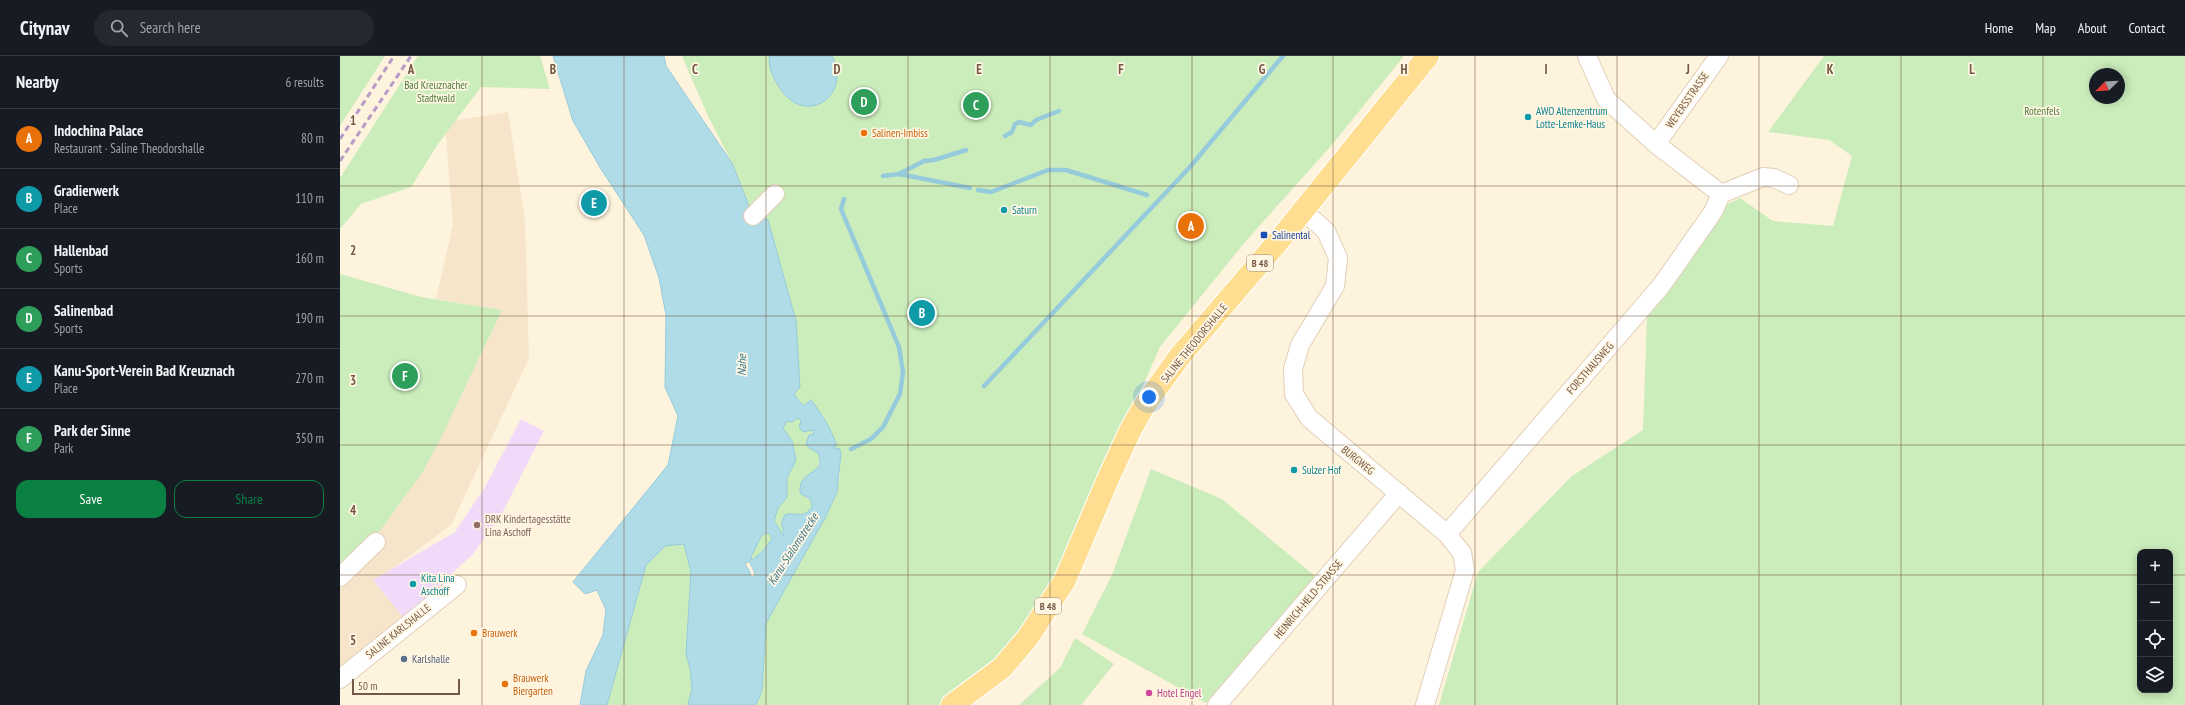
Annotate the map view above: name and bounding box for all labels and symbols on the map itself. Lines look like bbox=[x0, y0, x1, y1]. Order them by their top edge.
text: A bbox=[407, 61, 415, 78]
text: B bbox=[550, 61, 556, 78]
text: C bbox=[692, 61, 698, 78]
text: D bbox=[834, 61, 841, 78]
text: E bbox=[976, 61, 982, 78]
text: F bbox=[1118, 61, 1124, 78]
text: G bbox=[1259, 61, 1266, 78]
text: H bbox=[1401, 61, 1408, 78]
text: I bbox=[1544, 61, 1548, 78]
text: J bbox=[1685, 61, 1690, 78]
text: K bbox=[1827, 61, 1834, 78]
text: L bbox=[1969, 61, 1975, 78]
north arrow bbox=[2089, 68, 2125, 104]
street label: WEYERSSTRASSE bbox=[1662, 69, 1712, 131]
park label: Bad Kreuznacher Stadtwald bbox=[404, 78, 468, 105]
pin: D bbox=[851, 87, 877, 117]
pin: C bbox=[963, 90, 989, 120]
place label: AWO Altenzentrum Lotte-Lemke-Haus bbox=[1536, 104, 1607, 131]
park label: Rotenfels bbox=[2024, 104, 2060, 118]
text: 1 bbox=[350, 112, 356, 129]
marker: AWO Altenzentrum Lotte-Lemke-Haus bbox=[1523, 112, 1533, 122]
place label: Salinen-Imbiss bbox=[872, 126, 928, 140]
marker: Salinen-Imbiss bbox=[859, 128, 869, 138]
pin: E bbox=[581, 188, 607, 218]
place label: Saturn bbox=[1012, 203, 1037, 217]
marker: Saturn bbox=[999, 205, 1009, 215]
pin: A bbox=[1178, 211, 1204, 241]
place label: Salinental bbox=[1272, 228, 1311, 242]
marker: Salinental bbox=[1259, 230, 1269, 240]
text: 2 bbox=[350, 242, 356, 259]
road number: B 48 bbox=[1247, 255, 1273, 271]
pin: B bbox=[909, 298, 935, 328]
street label: SALINE THEODORSHALLE bbox=[1158, 300, 1230, 386]
street label: FORSTHAUSWEG bbox=[1564, 339, 1616, 397]
water label: Nahe bbox=[734, 353, 749, 376]
pin: F bbox=[392, 361, 418, 391]
text: 3 bbox=[350, 372, 356, 389]
your location bbox=[1139, 387, 1159, 407]
street label: BURGWEG bbox=[1339, 442, 1377, 478]
place label: Sulzer Hof bbox=[1302, 463, 1342, 477]
marker: Sulzer Hof bbox=[1289, 465, 1299, 475]
text: 4 bbox=[350, 502, 357, 519]
water label: Kanu-Slalomstrecke bbox=[764, 509, 822, 587]
place label: DRK Kindertagesstätte Lina Aschoff bbox=[485, 512, 571, 539]
marker: DRK Kindertagesstätte Lina Aschoff bbox=[472, 520, 482, 530]
street label: HEINRICH-HELD-STRASSE bbox=[1271, 556, 1345, 642]
place label: Kita Lina Aschoff bbox=[421, 571, 455, 598]
marker: Kita Lina Aschoff bbox=[408, 579, 418, 589]
road number: B 48 bbox=[1035, 598, 1061, 614]
street label: SALINE KARLSHALLE bbox=[363, 600, 434, 662]
place label: Brauwerk bbox=[482, 626, 518, 640]
marker: Brauwerk bbox=[469, 628, 479, 638]
text: 5 bbox=[350, 632, 356, 649]
place label: Karlshalle bbox=[412, 652, 450, 666]
marker: Karlshalle bbox=[399, 654, 409, 664]
place label: Brauwerk Biergarten bbox=[513, 671, 553, 698]
scale bar bbox=[352, 677, 460, 696]
marker: Brauwerk Biergarten bbox=[500, 679, 510, 689]
place label: Hotel Engel bbox=[1157, 686, 1202, 700]
marker: Hotel Engel bbox=[1144, 688, 1154, 698]

